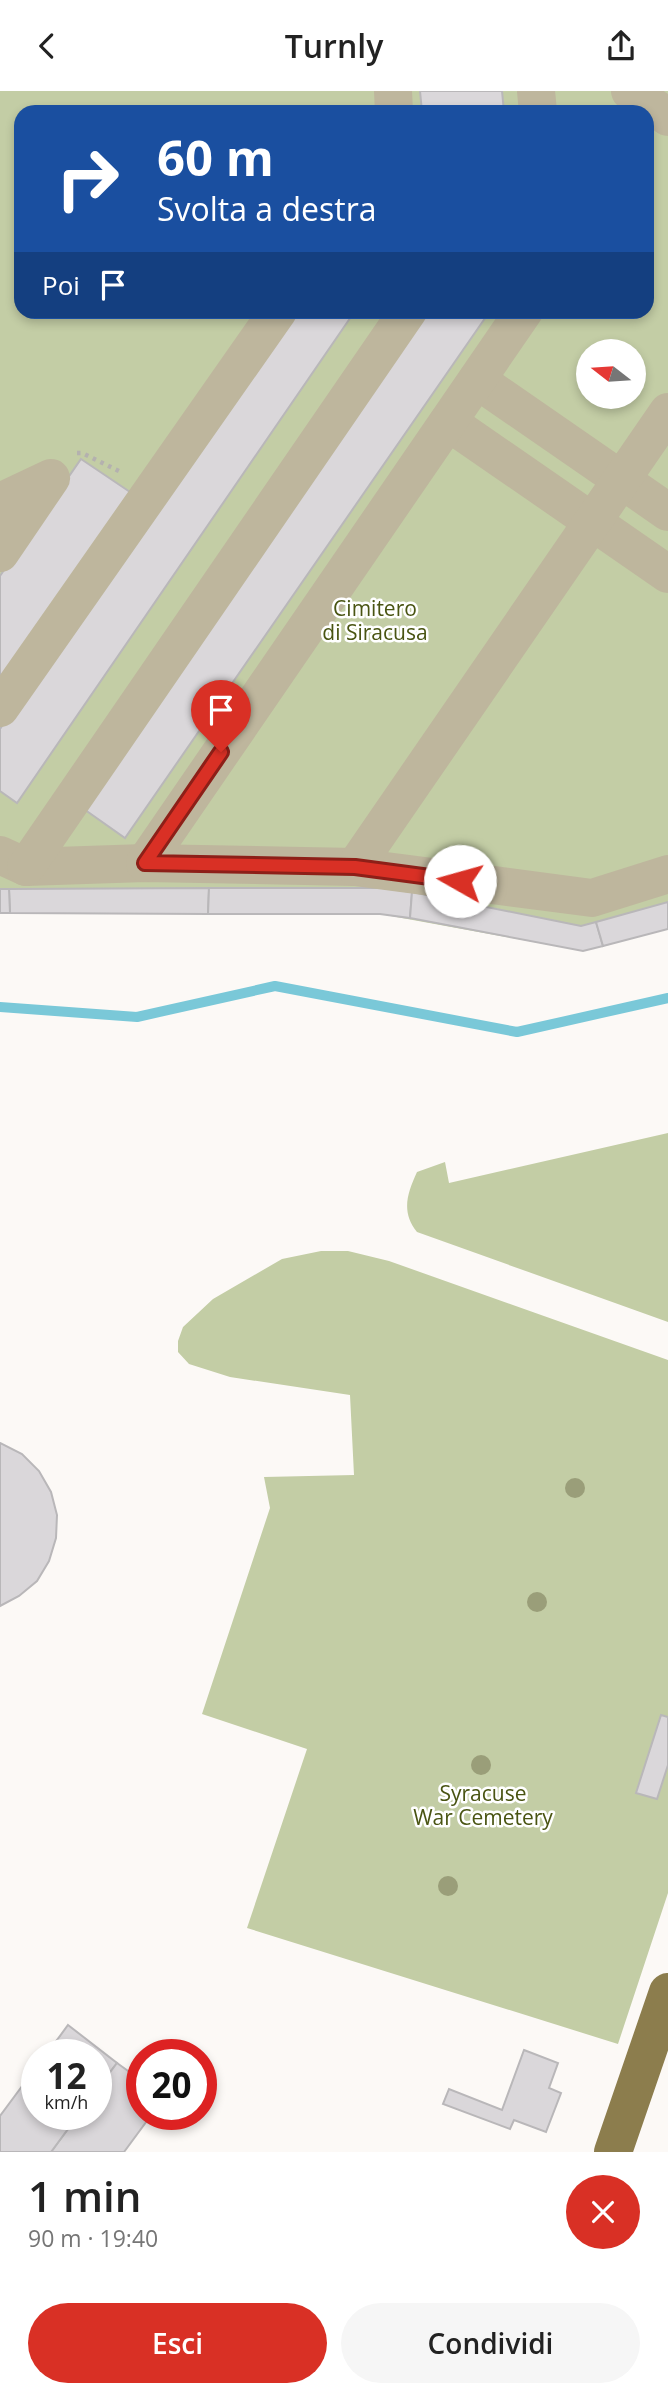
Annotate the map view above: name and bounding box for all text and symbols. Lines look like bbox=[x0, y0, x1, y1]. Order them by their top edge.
text: Turnly bbox=[285, 24, 383, 67]
icon: back bbox=[28, 27, 66, 65]
icon: share bbox=[602, 27, 640, 65]
text: 60 m bbox=[157, 124, 274, 190]
icon: right bbox=[42, 133, 133, 224]
text: Svolta a destra bbox=[157, 187, 377, 230]
icon: arrive bbox=[94, 266, 132, 304]
text: Poi bbox=[42, 267, 80, 303]
north arrow bbox=[576, 339, 646, 409]
map controls bbox=[576, 339, 646, 409]
park label: Cimitero di Siracusa bbox=[322, 594, 428, 646]
pin bbox=[191, 680, 251, 752]
icon: arrive bbox=[202, 691, 240, 729]
position arrow bbox=[423, 844, 497, 918]
park label: Syracuse War Cemetery bbox=[413, 1779, 553, 1831]
speed limit sign: 20 bbox=[126, 2039, 217, 2130]
text: 12 bbox=[46, 2052, 87, 2099]
text: km/h bbox=[45, 2090, 88, 2114]
text: 1 min bbox=[28, 2167, 141, 2224]
button: close bbox=[566, 2175, 640, 2249]
text: 90 m · 19:40 bbox=[28, 2222, 158, 2254]
button: Esci bbox=[28, 2303, 327, 2383]
button: Condividi bbox=[341, 2303, 640, 2383]

